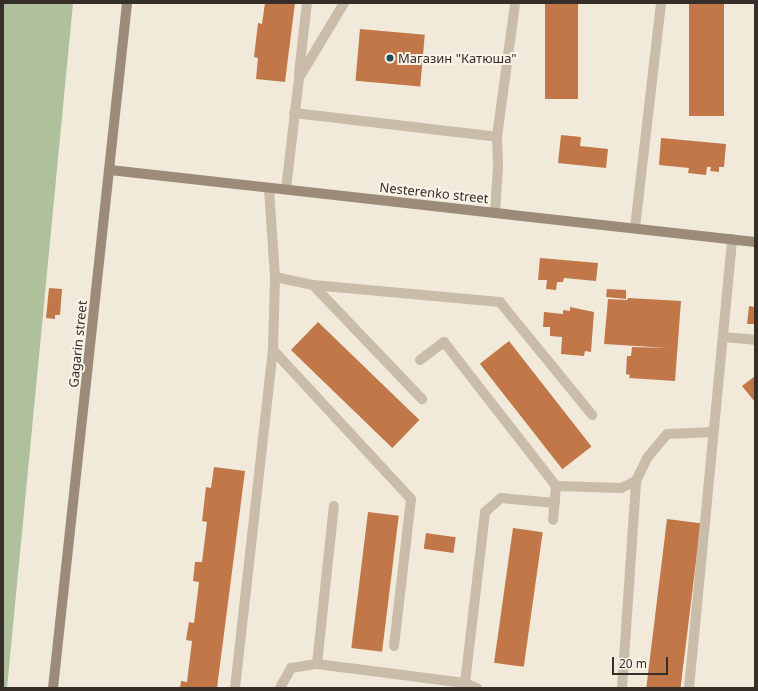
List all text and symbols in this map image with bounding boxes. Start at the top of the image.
place label: Магазин "Катюша" [398,50,517,66]
marker: Магазин "Катюша" [385,53,395,63]
street label: Nesterenko street [379,180,489,206]
street label: Gagarin street [66,300,90,388]
scale bar [614,649,670,675]
text: 20 m [619,655,647,672]

